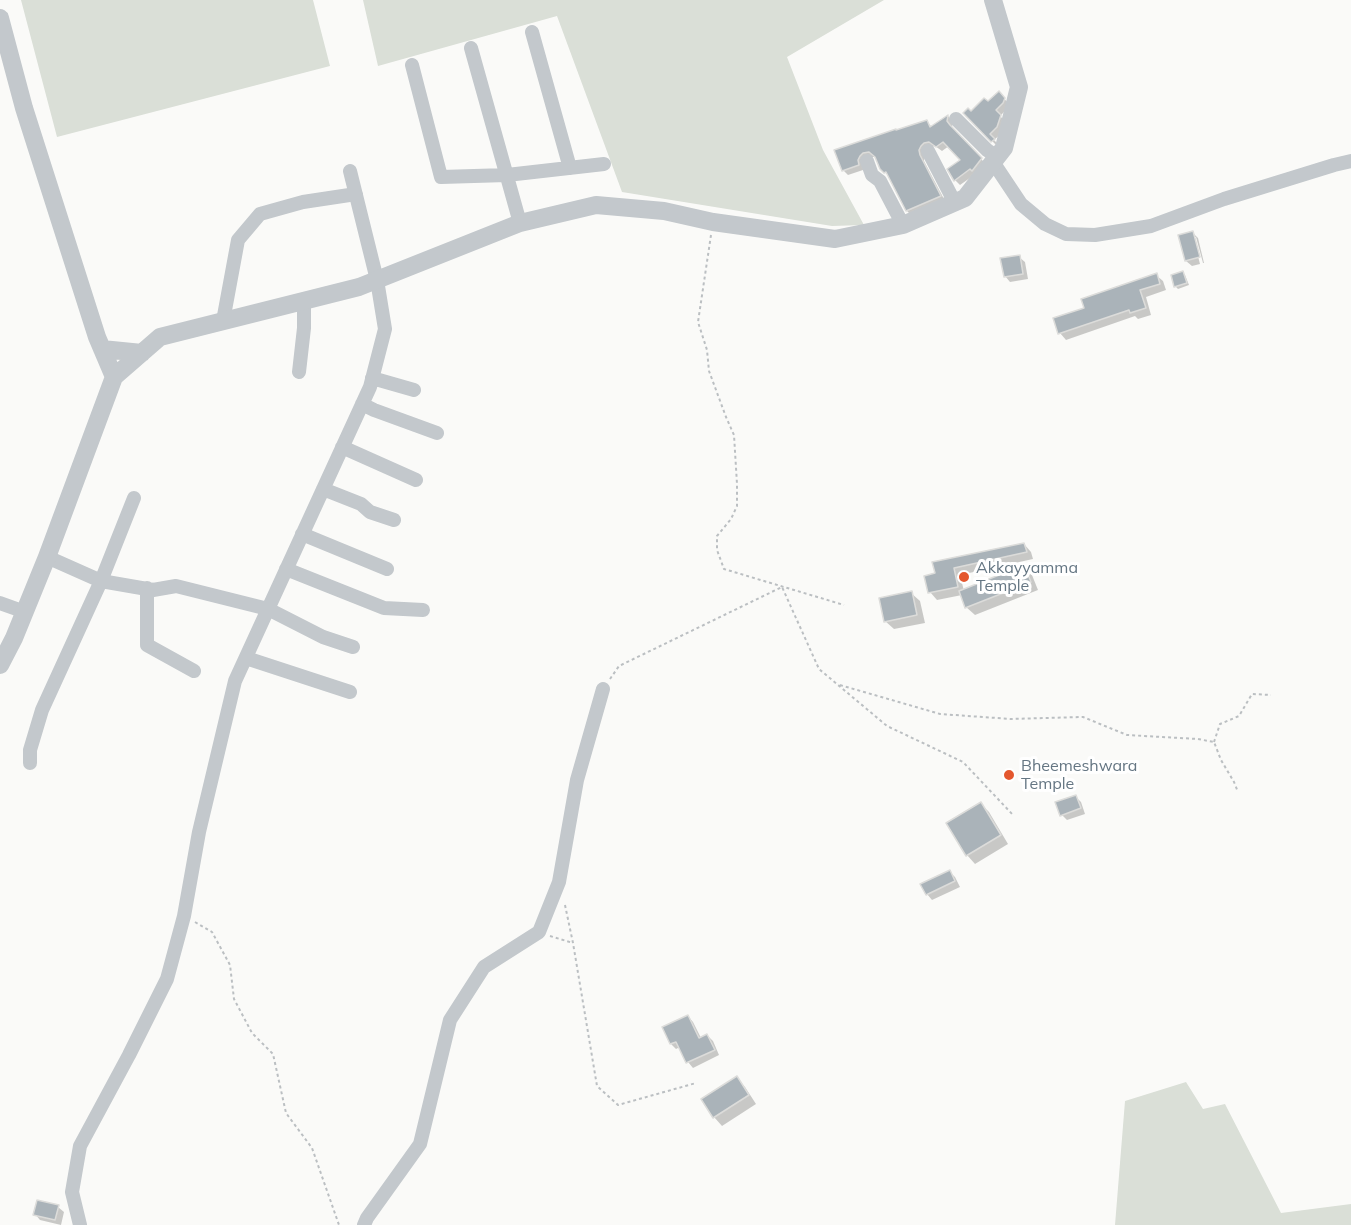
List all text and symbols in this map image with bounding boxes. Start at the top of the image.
place label: Akkayyamma Temple [976,558,1078,596]
marker: Akkayyamma Temple [957,570,971,584]
place label: Bheemeshwara Temple [1021,756,1137,794]
marker: Bheemeshwara Temple [1002,768,1016,782]

